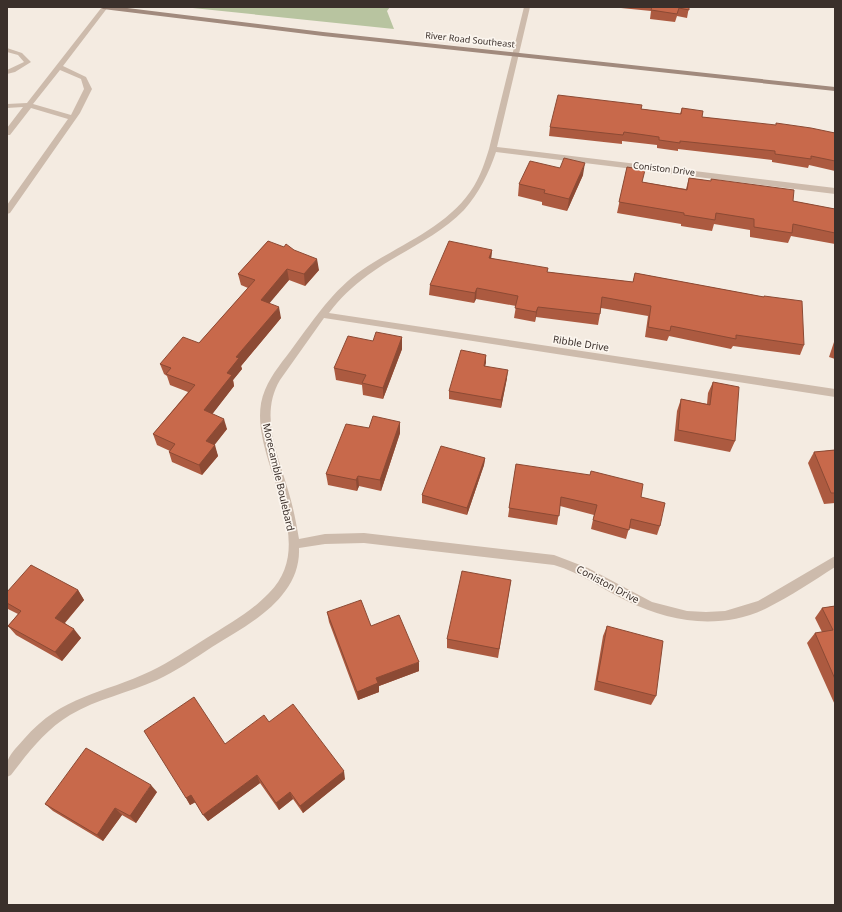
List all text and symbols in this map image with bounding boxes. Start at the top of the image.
street label: River Road Southeast [425,28,516,51]
street label: Coniston Drive [632,158,696,179]
street label: Ribble Drive [552,332,610,354]
street label: Morecamble Boulebard [260,422,298,532]
street label: Coniston Drive [574,562,642,607]

